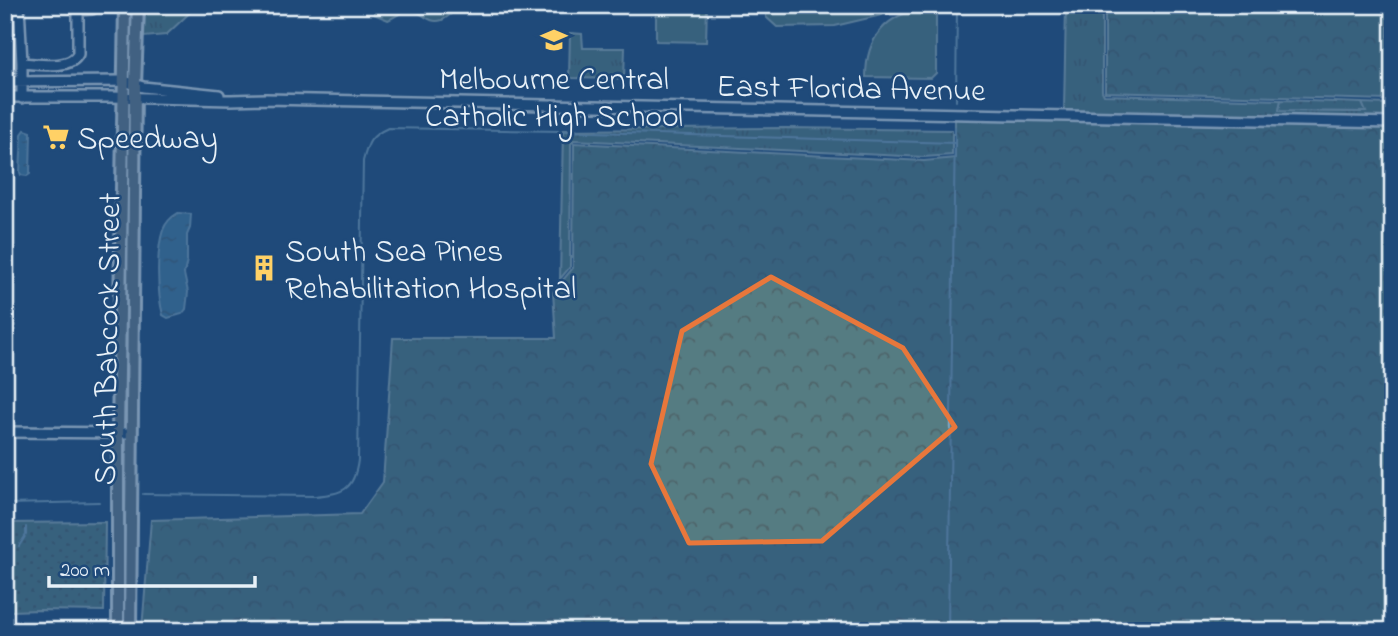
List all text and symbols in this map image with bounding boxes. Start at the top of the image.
school or university icon: Melbourne Central Catholic High School [539,25,569,55]
place label: Melbourne Central Catholic High School [425,58,683,142]
street label: East Florida Avenue [716,65,987,116]
place label: Speedway [77,117,218,164]
supermarket icon: Speedway [41,122,71,152]
street label: South Babcock Street [83,192,136,486]
place label: South Sea Pines Rehabilitation Hospital [285,230,576,314]
building icon: South Sea Pines Rehabilitation Hospital [249,253,279,283]
scale bar [49,545,256,589]
text: 200 m [60,556,110,586]

